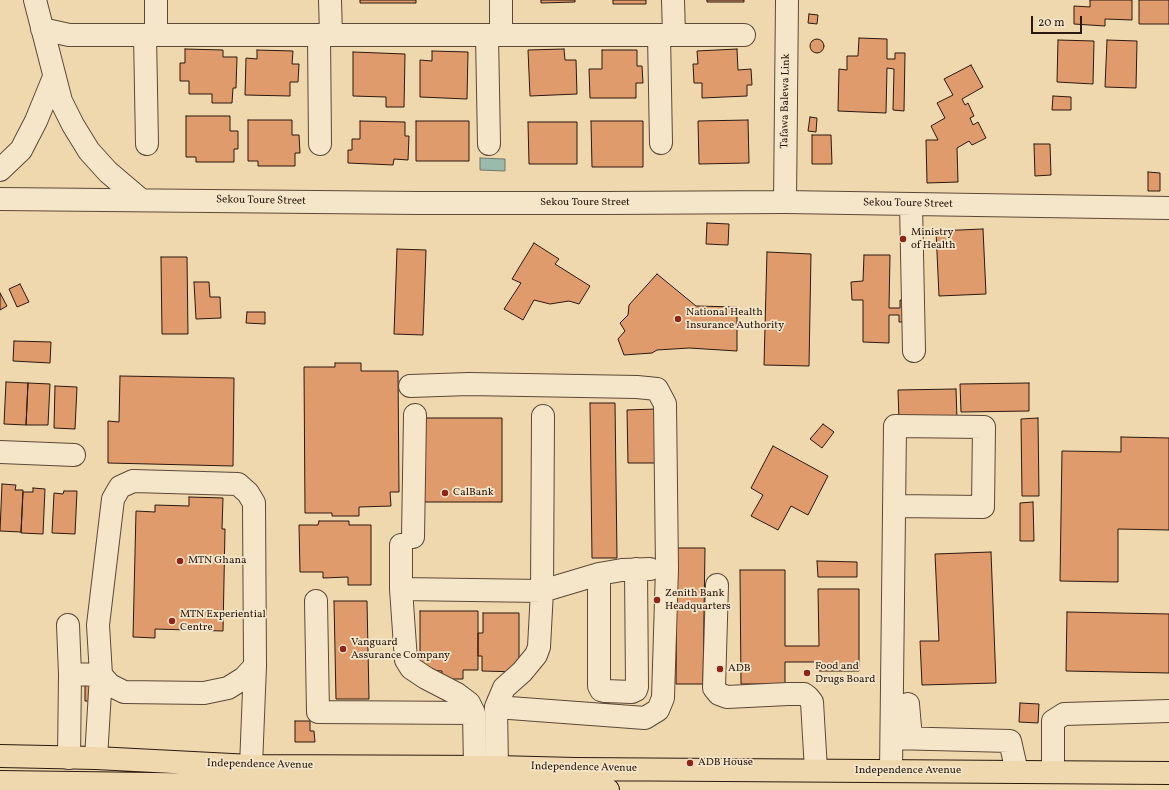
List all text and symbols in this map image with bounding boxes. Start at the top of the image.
scale bar [1033,8,1084,34]
text: 20 m [1038,15,1065,31]
street label: Tafawa Balewa Link [779,53,793,149]
street label: Sekou Toure Street [216,194,306,208]
street label: Sekou Toure Street [540,196,630,210]
street label: Sekou Toure Street [863,197,953,211]
place label: Ministry of Health [911,226,955,252]
marker: Ministry of Health [898,234,908,244]
place label: National Health Insurance Authority [686,306,784,332]
marker: National Health Insurance Authority [673,314,683,324]
place label: CalBank [453,486,494,500]
marker: CalBank [440,488,450,498]
place label: MTN Ghana [188,554,246,568]
marker: MTN Ghana [175,556,185,566]
place label: Zenith Bank Headquarters [665,587,731,613]
marker: Zenith Bank Headquarters [652,595,662,605]
place label: MTN Experiential Centre [180,608,266,634]
marker: MTN Experiential Centre [167,616,177,626]
place label: Vanguard Assurance Company [351,636,450,662]
marker: Vanguard Assurance Company [338,644,348,654]
place label: Food and Drugs Board [815,660,875,686]
place label: ADB [728,662,751,676]
marker: ADB [715,664,725,674]
marker: Food and Drugs Board [802,668,812,678]
place label: ADB House [698,756,753,770]
street label: Independence Avenue [207,757,313,773]
marker: ADB House [685,758,695,768]
street label: Independence Avenue [531,760,637,776]
street label: Independence Avenue [855,764,961,778]

